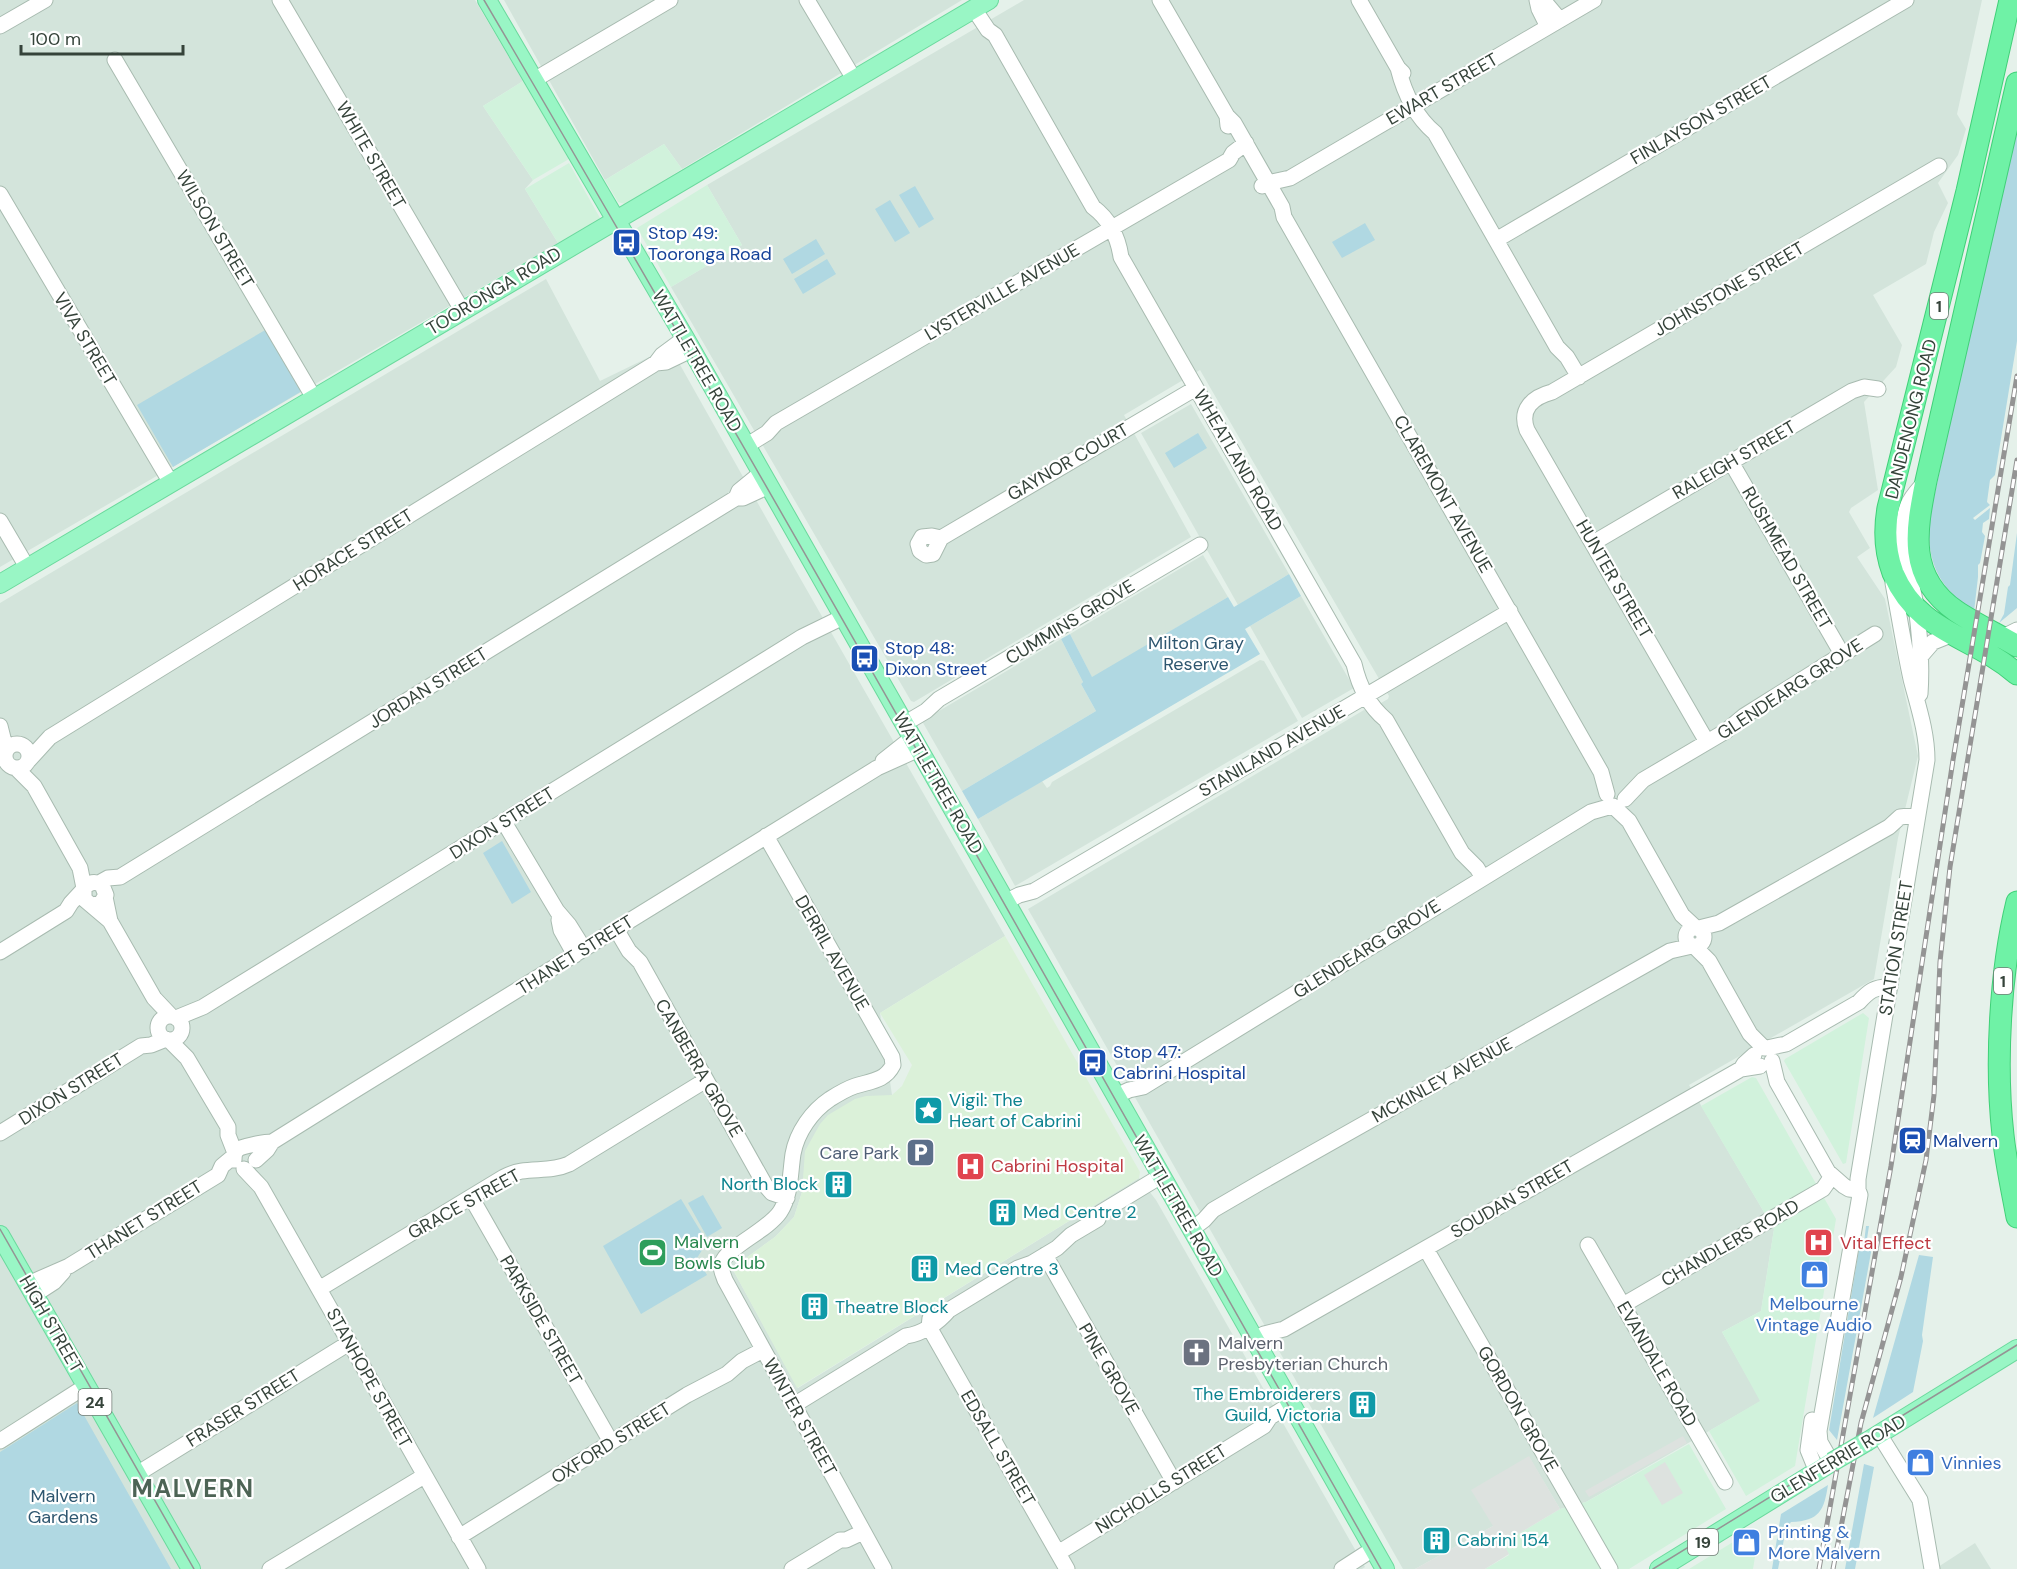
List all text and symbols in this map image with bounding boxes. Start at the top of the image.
scale bar [21,18,183,56]
text: 100 m [30,27,81,51]
street label: EWART STREET [1382,47,1502,131]
street label: FINLAYSON STREET [1626,70,1776,170]
street label: WHITE STREET [331,97,411,213]
street label: WILSON STREET [170,166,260,292]
place label: Stop 49: Tooronga Road [648,221,772,266]
bus stop icon: Stop 49: Tooronga Road [611,227,643,259]
street label: JOHNSTONE STREET [1649,236,1809,342]
street label: LYSTERVILLE AVENUE [920,238,1084,346]
street label: TOORONGA ROAD [422,241,566,341]
street label: WATTLETREE ROAD [646,285,748,437]
street label: VIVA STREET [48,288,122,390]
road number: 1 [1930,293,1948,319]
street label: DANDENONG ROAD [1880,337,1942,501]
street label: WHEATLAND ROAD [1188,385,1288,535]
street label: CLAREMONT AVENUE [1388,411,1498,577]
street label: RALEIGH STREET [1668,415,1800,505]
street label: GAYNOR COURT [1003,418,1133,506]
street label: RUSHMEAD STREET [1736,482,1838,634]
street label: HORACE STREET [288,503,418,597]
street label: HUNTER STREET [1570,515,1658,643]
street label: CUMMINS GROVE [1001,574,1139,670]
park label: Milton Gray Reserve [1148,631,1244,676]
street label: GLENDEARG GROVE [1712,633,1868,745]
place label: Stop 48: Dixon Street [885,636,987,681]
street label: JORDAN STREET [364,642,492,734]
bus stop icon: Stop 48: Dixon Street [848,642,880,674]
street label: STANILAND AVENUE [1194,699,1350,803]
street label: WATTLETREE ROAD [887,707,989,859]
street label: DIXON STREET [445,781,559,865]
street label: STATION STREET [1873,879,1919,1017]
street label: DERRIL AVENUE [789,891,875,1015]
street label: GLENDEARG GROVE [1289,894,1445,1004]
street label: THANET STREET [512,910,638,1000]
road number: 1 [1994,968,2012,994]
street label: CANBERRA GROVE [650,994,748,1142]
street label: MCKINLEY AVENUE [1368,1031,1516,1129]
place label: Stop 47: Cabrini Hospital [1113,1040,1246,1085]
bus stop icon: Stop 47: Cabrini Hospital [1076,1046,1108,1078]
street label: DIXON STREET [14,1047,128,1131]
place label: Vigil: The Heart of Cabrini [949,1088,1081,1133]
place icon: Vigil: The Heart of Cabrini [912,1094,944,1126]
station icon: Malvern [1896,1125,1928,1157]
place label: Malvern [1933,1129,1998,1153]
street label: WATTLETREE ROAD [1127,1130,1229,1282]
parking icon: Care Park [904,1137,936,1169]
place label: Care Park [819,1141,899,1165]
hospital icon: Cabrini Hospital [954,1150,986,1182]
place label: Cabrini Hospital [991,1154,1124,1178]
street label: SOUDAN STREET [1446,1154,1578,1244]
street label: GRACE STREET [404,1163,524,1245]
building icon: North Block [823,1168,855,1200]
place label: North Block [721,1172,818,1196]
street label: THANET STREET [81,1175,207,1265]
street label: CHANDLERS ROAD [1657,1194,1803,1292]
building icon: Med Centre 2 [986,1196,1018,1228]
place label: Med Centre 2 [1023,1200,1137,1224]
hospital icon: Vital Effect [1803,1227,1835,1259]
place label: Malvern Bowls Club [674,1230,765,1275]
place label: Vital Effect [1840,1231,1931,1255]
sports icon: Malvern Bowls Club [637,1236,669,1268]
street label: PARKSIDE STREET [494,1251,588,1389]
building icon: Med Centre 3 [908,1253,940,1285]
place label: Med Centre 3 [945,1257,1059,1281]
shop icon: Melbourne Vintage Audio [1798,1259,1830,1291]
street label: HIGH STREET [13,1271,89,1377]
building icon: Theatre Block [798,1291,830,1323]
place label: Melbourne Vintage Audio [1756,1292,1872,1337]
place label: Theatre Block [835,1295,949,1319]
street label: EVANDALE ROAD [1611,1297,1703,1431]
street label: STANHOPE STREET [321,1304,417,1452]
street label: PINE GROVE [1073,1319,1145,1419]
place label: Malvern Presbyterian Church [1218,1331,1388,1376]
church icon: Malvern Presbyterian Church [1181,1337,1213,1369]
street label: GORDON GROVE [1472,1342,1564,1476]
street label: WINTER STREET [758,1354,842,1480]
street label: FRASER STREET [182,1363,304,1453]
place label: The Embroiderers Guild, Victoria [1193,1382,1341,1427]
street label: EDSALL STREET [955,1386,1041,1510]
building icon: The Embroiderers Guild, Victoria [1346,1388,1378,1420]
road number: 24 [78,1389,112,1415]
street label: OXFORD STREET [547,1397,675,1489]
street label: GLENFERRIE ROAD [1766,1409,1910,1509]
street label: NICHOLLS STREET [1091,1439,1231,1539]
shop icon: Vinnies [1904,1447,1936,1479]
place label: Vinnies [1941,1451,2002,1475]
district label: MALVERN [132,1473,254,1504]
park label: Malvern Gardens [28,1484,98,1529]
place label: Printing & More Malvern [1768,1520,1880,1565]
building icon: Cabrini 154 [1420,1524,1452,1556]
shop icon: Printing & More Malvern [1731,1526,1763,1558]
place label: Cabrini 154 [1457,1528,1549,1552]
road number: 19 [1688,1529,1718,1555]

